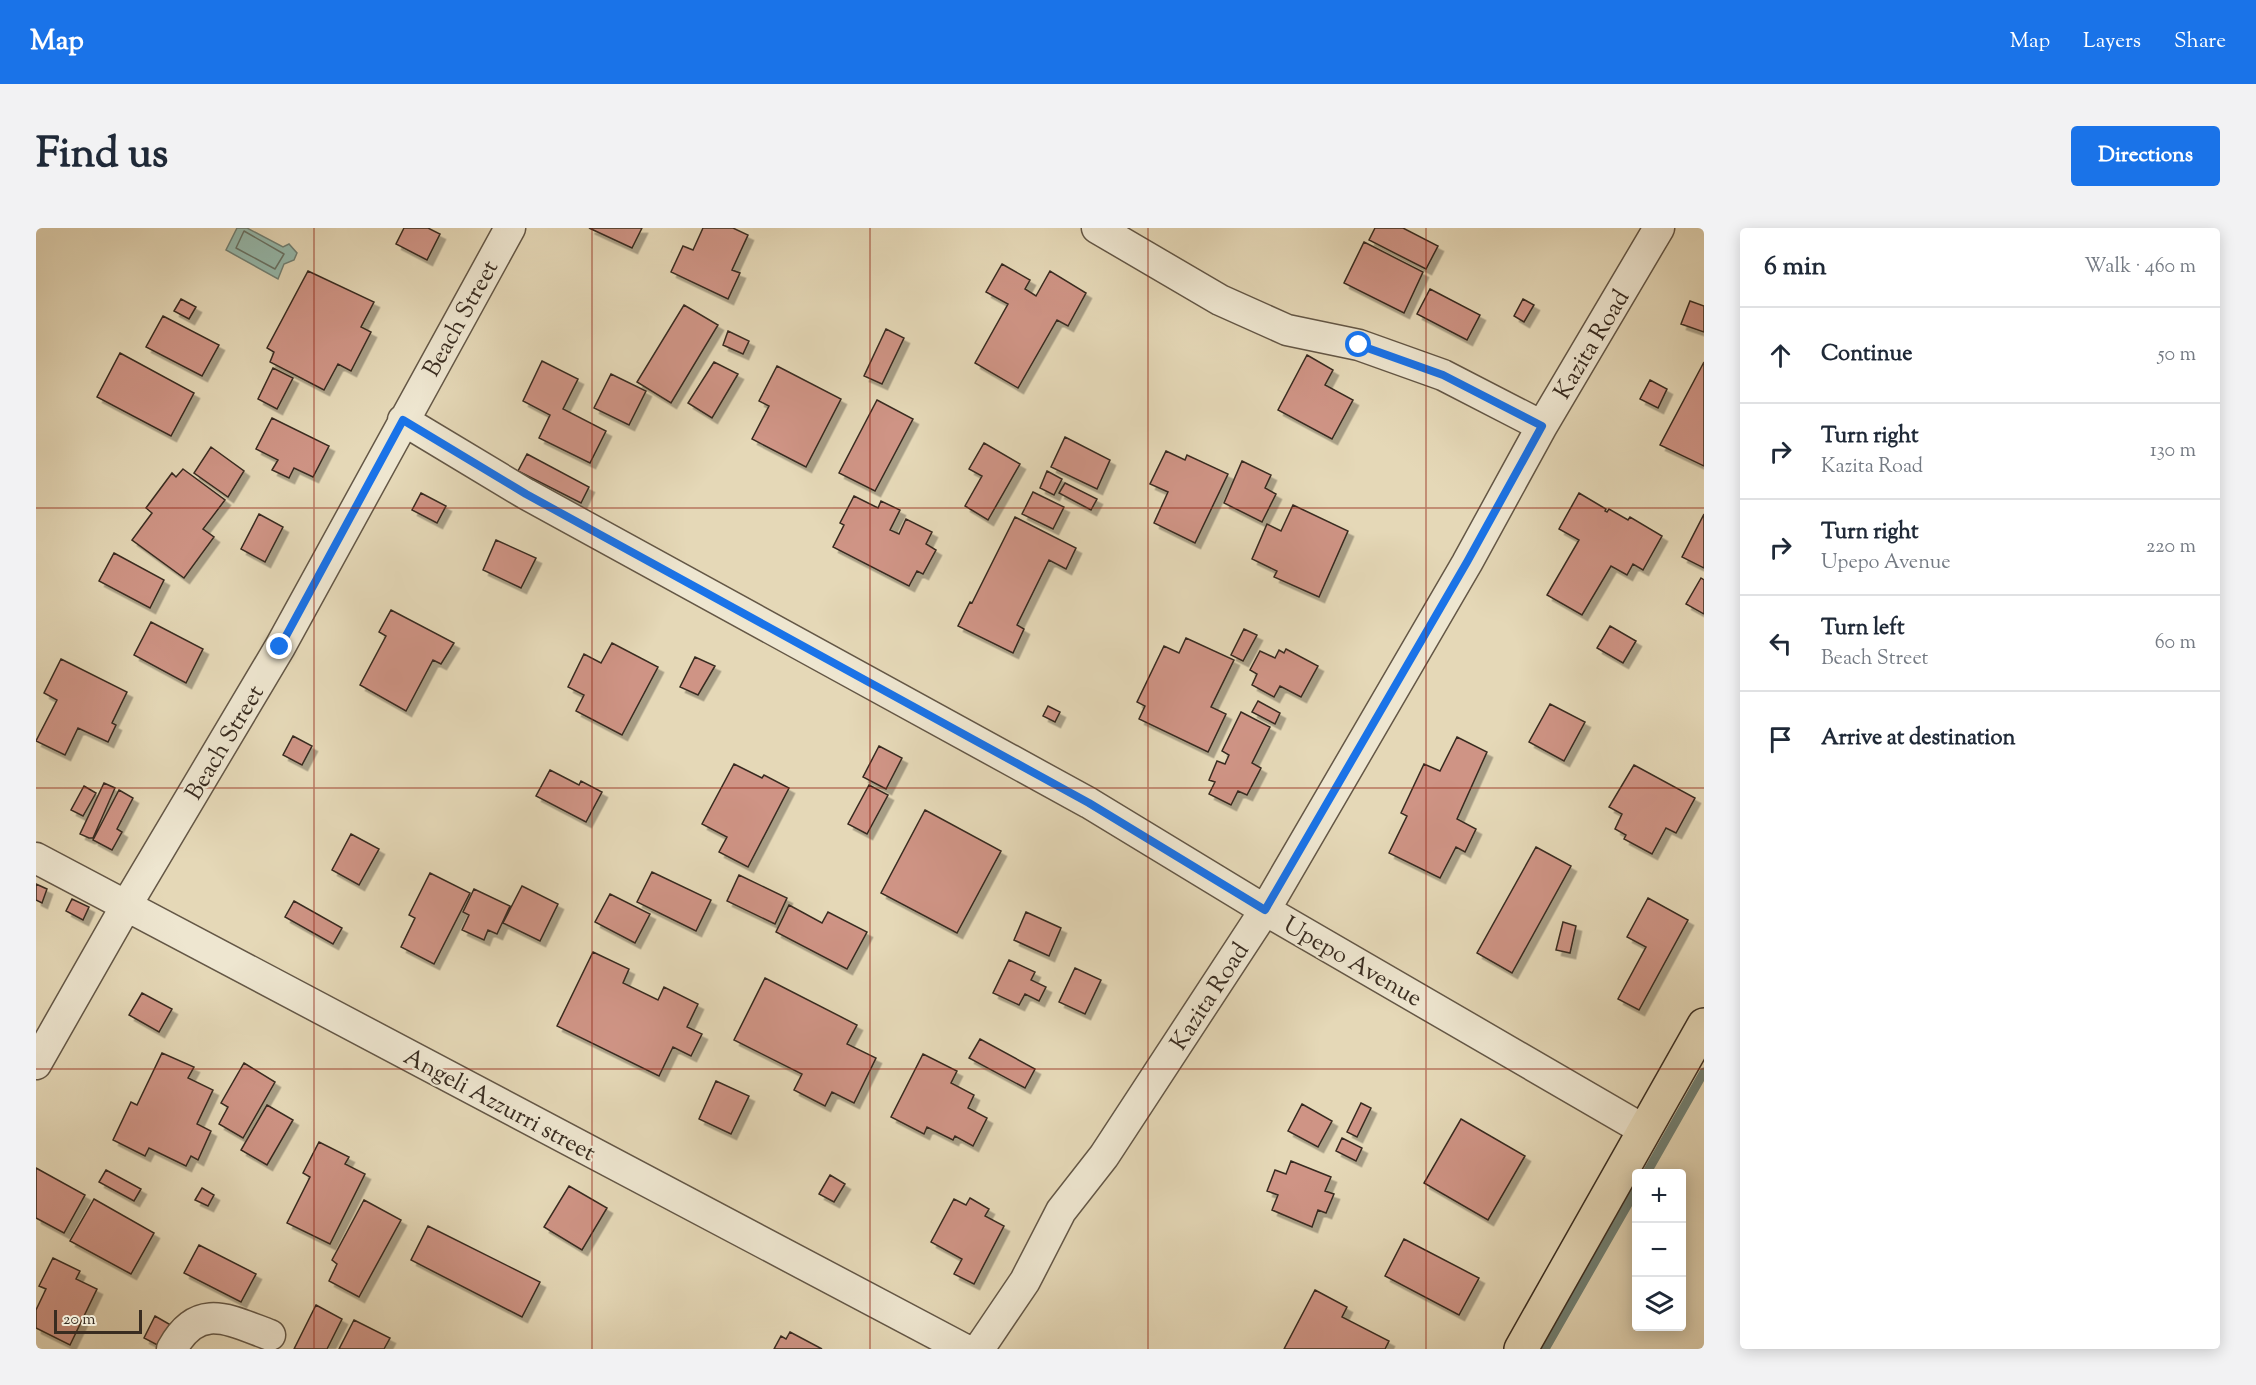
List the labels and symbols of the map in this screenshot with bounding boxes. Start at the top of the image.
street label: Beach Street [416,254,508,384]
street label: Kazita Road [1547,283,1639,406]
route start [1345,331,1371,357]
route end [266,633,292,659]
street label: Beach Street [178,679,273,807]
street label: Upepo Avenue [1276,909,1428,1016]
street label: Kazita Road [1163,936,1259,1058]
street label: Angeli Azzurri street [397,1041,601,1171]
scale bar [54,1307,142,1334]

